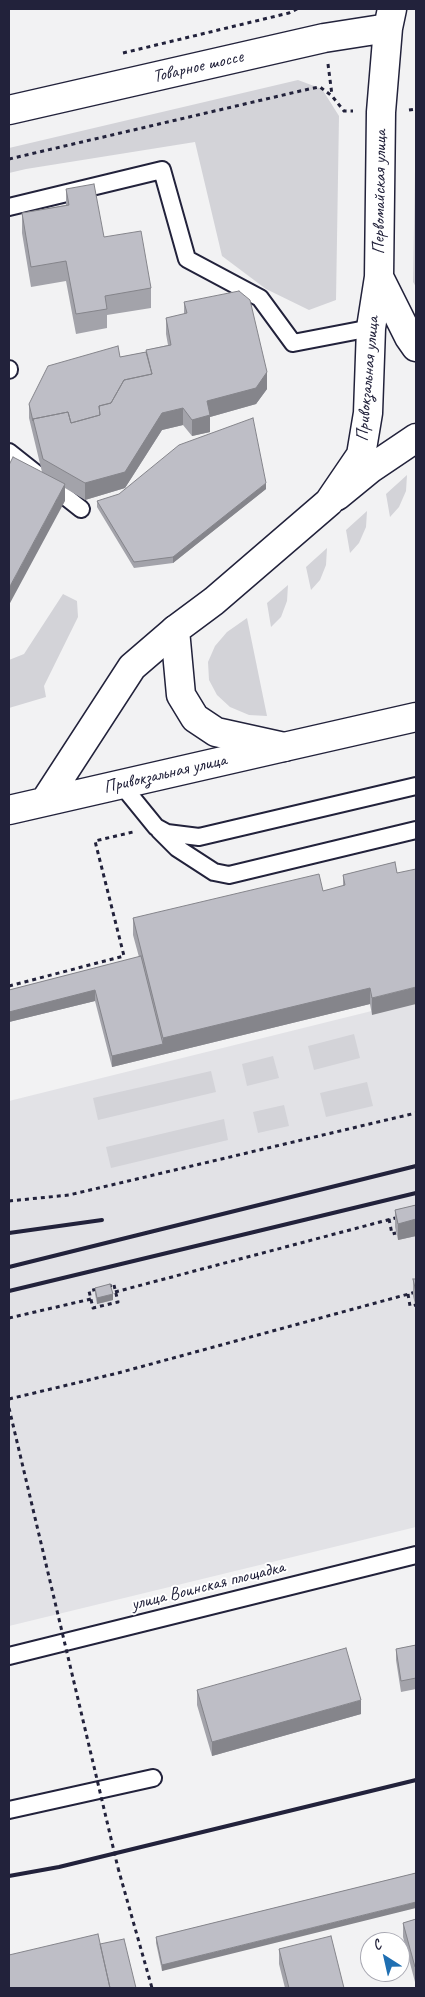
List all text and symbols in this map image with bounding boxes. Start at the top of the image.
street label: Товарное шоссе [151,46,245,88]
street label: Первомайская улица [368,129,392,255]
street label: Привокзальная улица [352,316,384,442]
street label: Привокзальная улица [102,749,228,799]
street label: улица Воинская площадка [129,1556,287,1616]
north arrow [360,1932,410,1982]
text: С [369,1936,384,1954]

